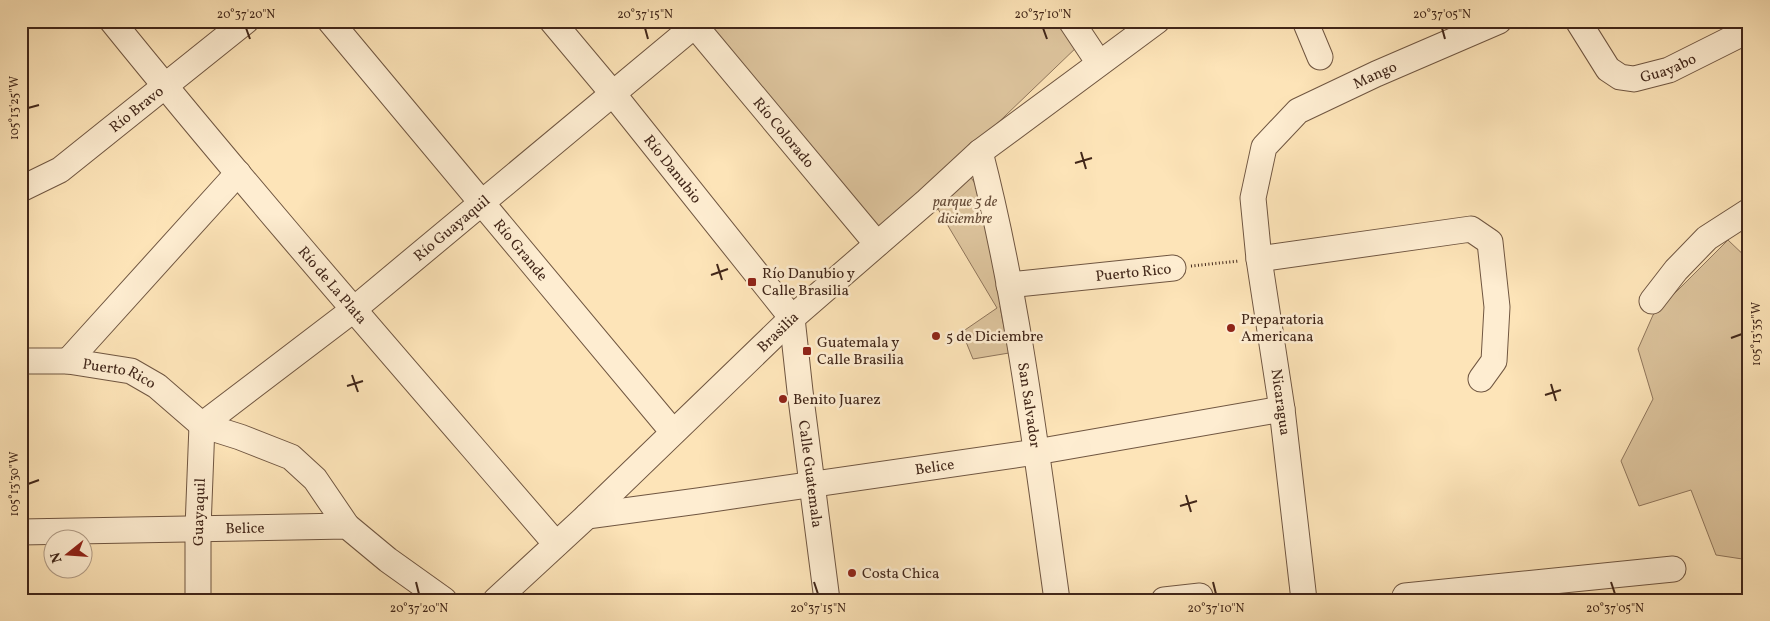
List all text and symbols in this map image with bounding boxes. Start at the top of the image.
text: 20°37'20"N [217,7,275,23]
text: 20°37'15"N [617,7,673,23]
text: 20°37'10"N [1015,7,1071,23]
text: 20°37'05"N [1413,7,1471,23]
street label: Guayabo [1638,49,1700,89]
street label: Mango [1350,57,1401,95]
text: 105°13'25"W [7,76,23,140]
street label: Río Bravo [105,82,169,138]
street label: Río Colorado [747,94,818,173]
street label: Río Danubio [638,131,706,209]
street label: Río Guayaquil [410,191,495,267]
park label: parque 5 de diciembre [933,192,998,230]
street label: Río Grande [488,215,552,286]
street label: Río de La Plata [292,242,371,329]
street label: Puerto Rico [1094,259,1172,288]
place label: Río Danubio y Calle Brasilia [762,264,855,302]
marker: Río Danubio y Calle Brasilia [746,276,758,288]
text: 105°13'35"W [1749,302,1765,366]
street label: Brasilia [753,308,804,358]
place label: Preparatoria Americana [1241,310,1324,348]
marker: Preparatoria Americana [1225,322,1237,334]
place label: 5 de Diciembre [946,327,1043,348]
marker: 5 de Diciembre [930,330,942,342]
place label: Guatemala y Calle Brasilia [817,333,904,371]
marker: Guatemala y Calle Brasilia [801,345,813,357]
street label: Puerto Rico [81,354,159,395]
street label: San Salvador [1011,361,1045,449]
street label: Nicaragua [1264,367,1295,437]
place label: Benito Juarez [793,390,881,411]
marker: Benito Juarez [777,393,789,405]
street label: Calle Guatemala [792,419,827,529]
text: 105°13'30"W [7,452,23,516]
street label: Belice [914,455,956,481]
street label: Guayaquil [189,478,212,546]
street label: Belice [225,519,265,540]
north arrow [42,528,92,578]
text: N [46,550,68,565]
place label: Costa Chica [862,564,939,585]
marker: Costa Chica [846,567,858,579]
text: 20°37'20"N [390,601,448,617]
text: 20°37'15"N [790,601,846,617]
text: 20°37'10"N [1188,601,1244,617]
text: 20°37'05"N [1586,601,1644,617]

